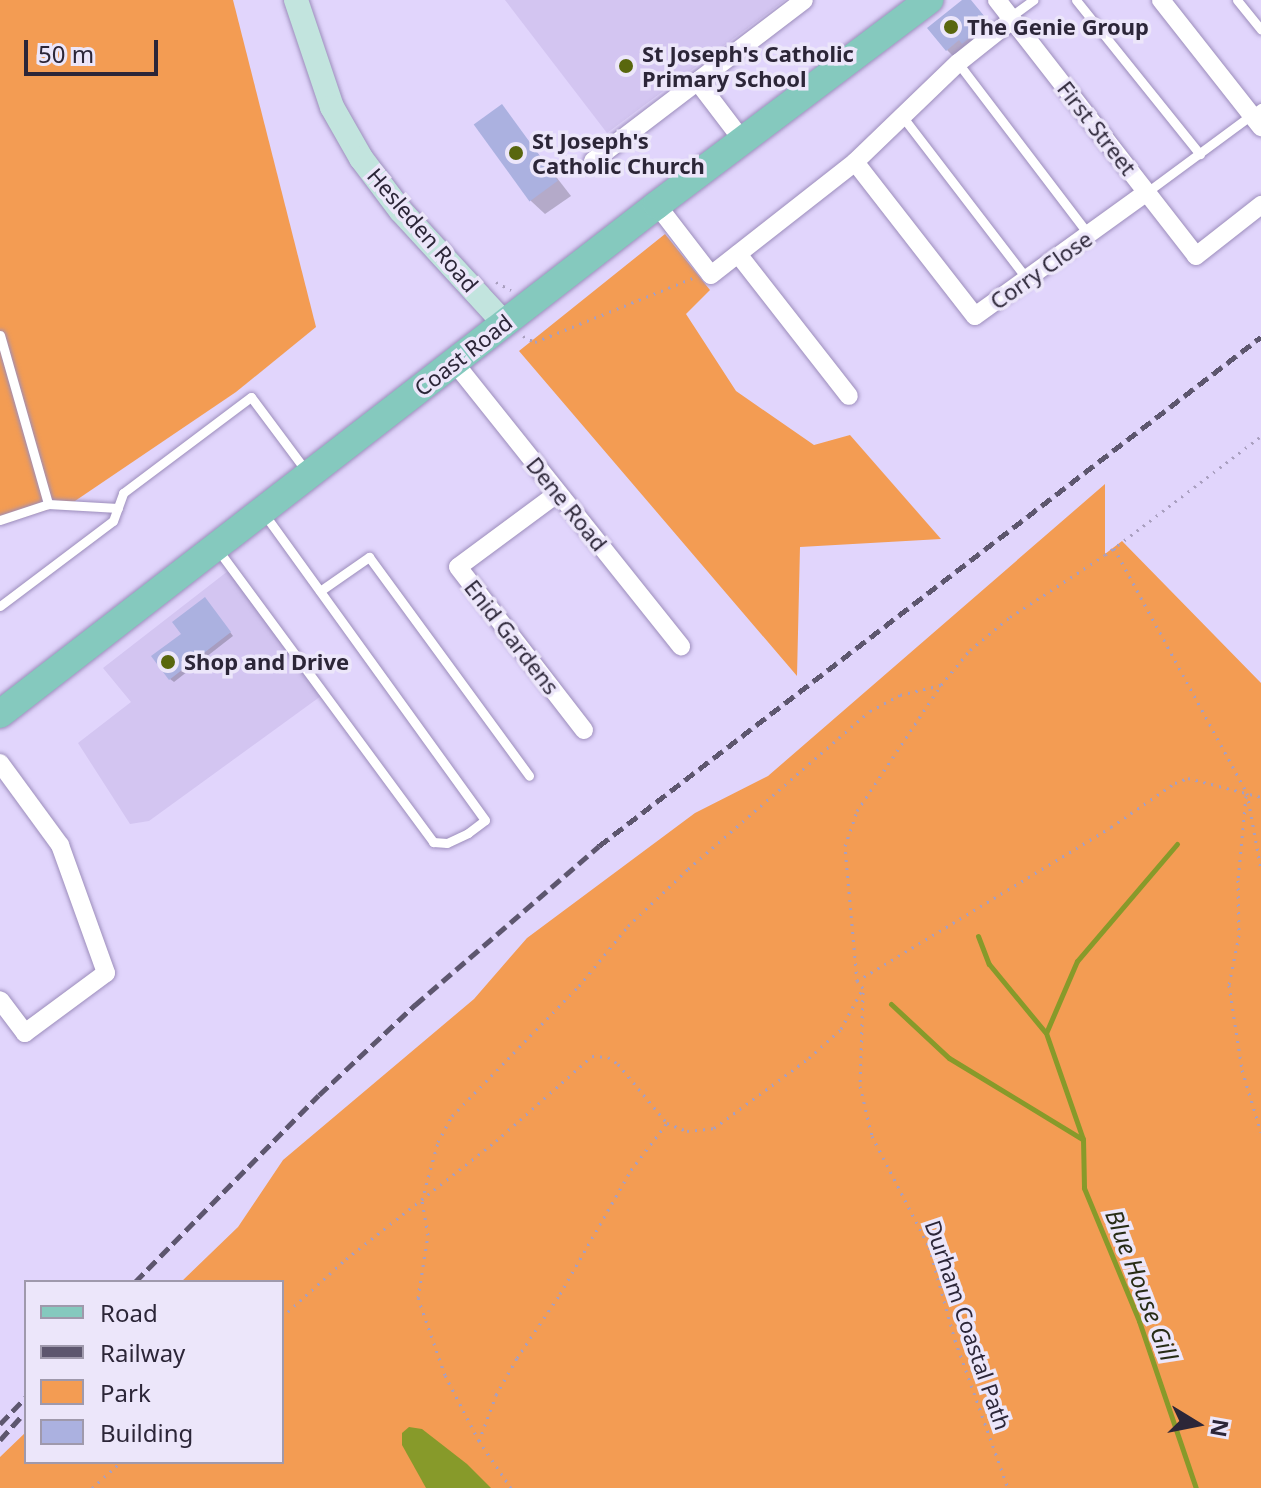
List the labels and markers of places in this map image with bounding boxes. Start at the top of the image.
place label: The Genie Group [967,14,1149,40]
marker: The Genie Group [942,18,960,36]
place label: St Joseph's Catholic Primary School [642,40,854,92]
marker: St Joseph's Catholic Primary School [617,57,635,75]
place label: St Joseph's Catholic Church [532,127,705,178]
marker: St Joseph's Catholic Church [507,144,525,162]
place label: Shop and Drive [184,649,349,675]
marker: Shop and Drive [159,653,177,671]

